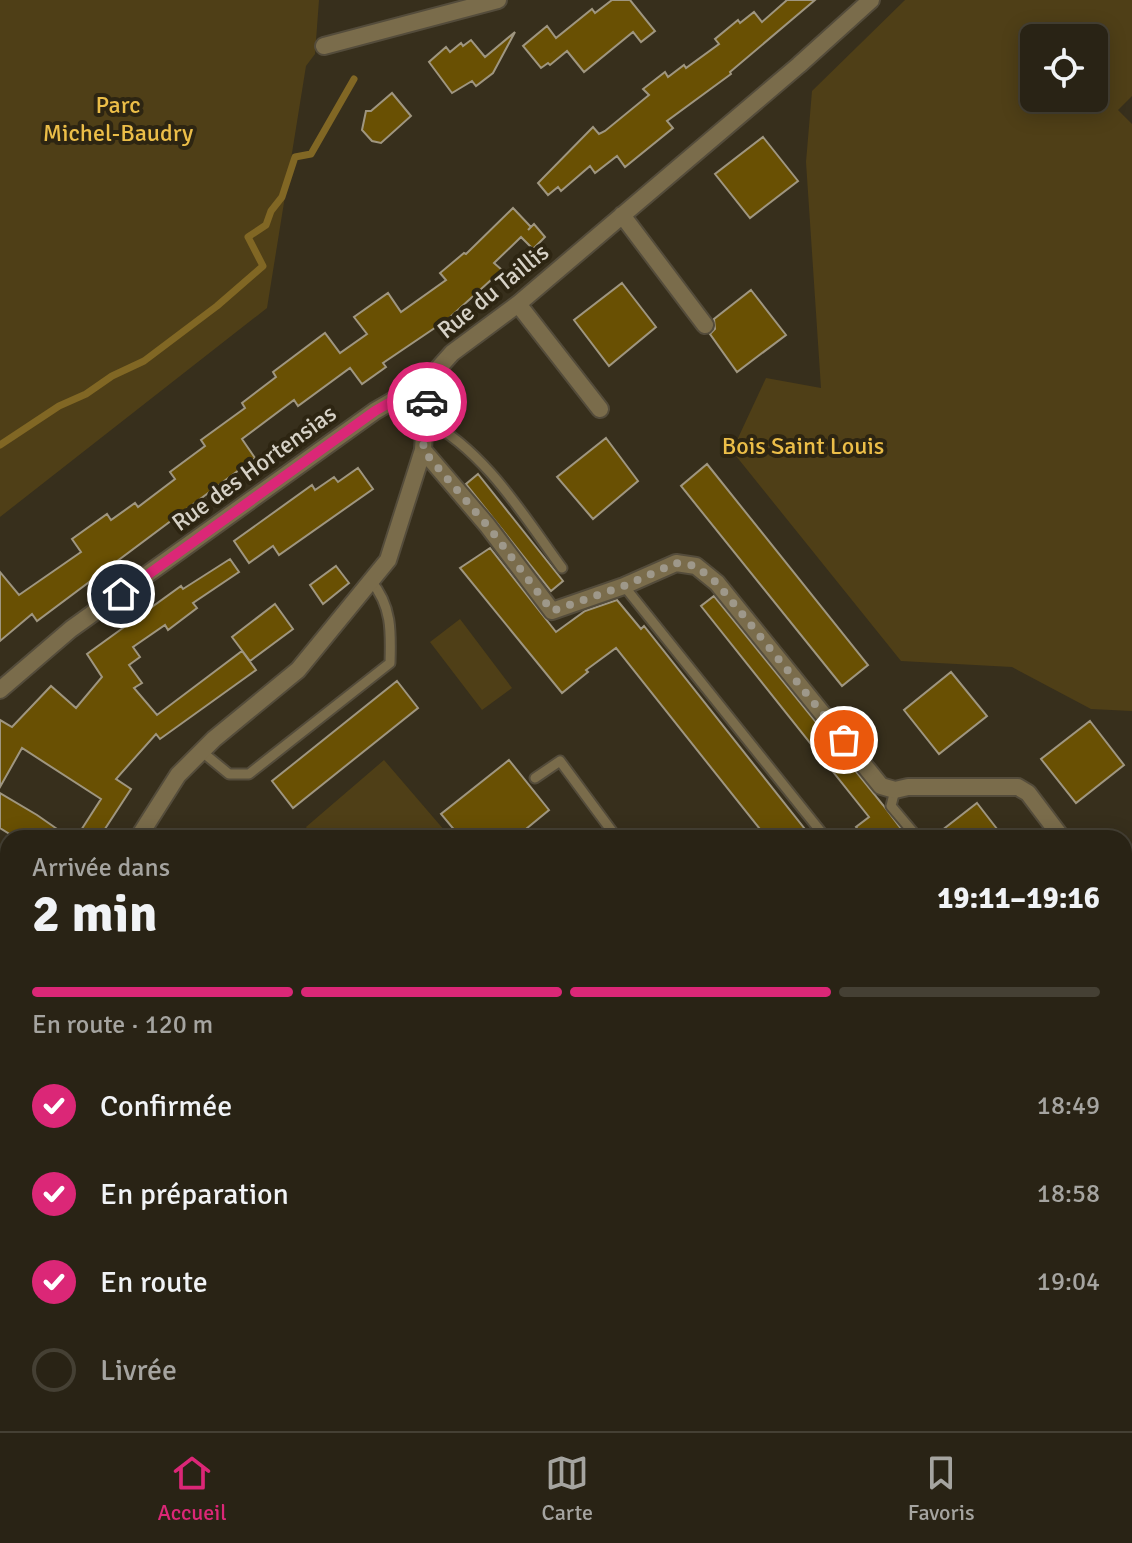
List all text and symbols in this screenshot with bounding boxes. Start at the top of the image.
map controls [1020,24,1108,112]
button: locate [1020,24,1108,112]
park label: Parc Michel-Baudry [43,90,193,148]
street label: Rue du Taillis [431,237,555,345]
courier [387,362,467,442]
icon: car [405,380,449,424]
street label: Rue des Hortensias [166,398,342,538]
park label: Bois Saint Louis [722,431,884,461]
pin [87,560,155,628]
icon: home [99,572,143,616]
pin [810,706,878,774]
icon: bag [822,718,866,762]
text: Arrivée dans [32,852,170,884]
text: 19:11–19:16 [937,880,1100,917]
text: 2 min [32,882,158,946]
text: En route · 120 m [32,1009,213,1041]
icon: check [32,1084,76,1128]
text: Confirmée [100,1088,232,1125]
text: 18:49 [1037,1090,1100,1122]
icon: check [32,1172,76,1216]
text: En préparation [100,1176,289,1213]
text: 18:58 [1037,1178,1100,1210]
icon: check [32,1260,76,1304]
text: En route [100,1264,208,1301]
text: 19:04 [1037,1266,1100,1298]
text: Livrée [100,1352,177,1389]
tab: Accueil [157,1451,227,1526]
tab: Carte [542,1451,593,1526]
tab: Favoris [908,1451,975,1526]

